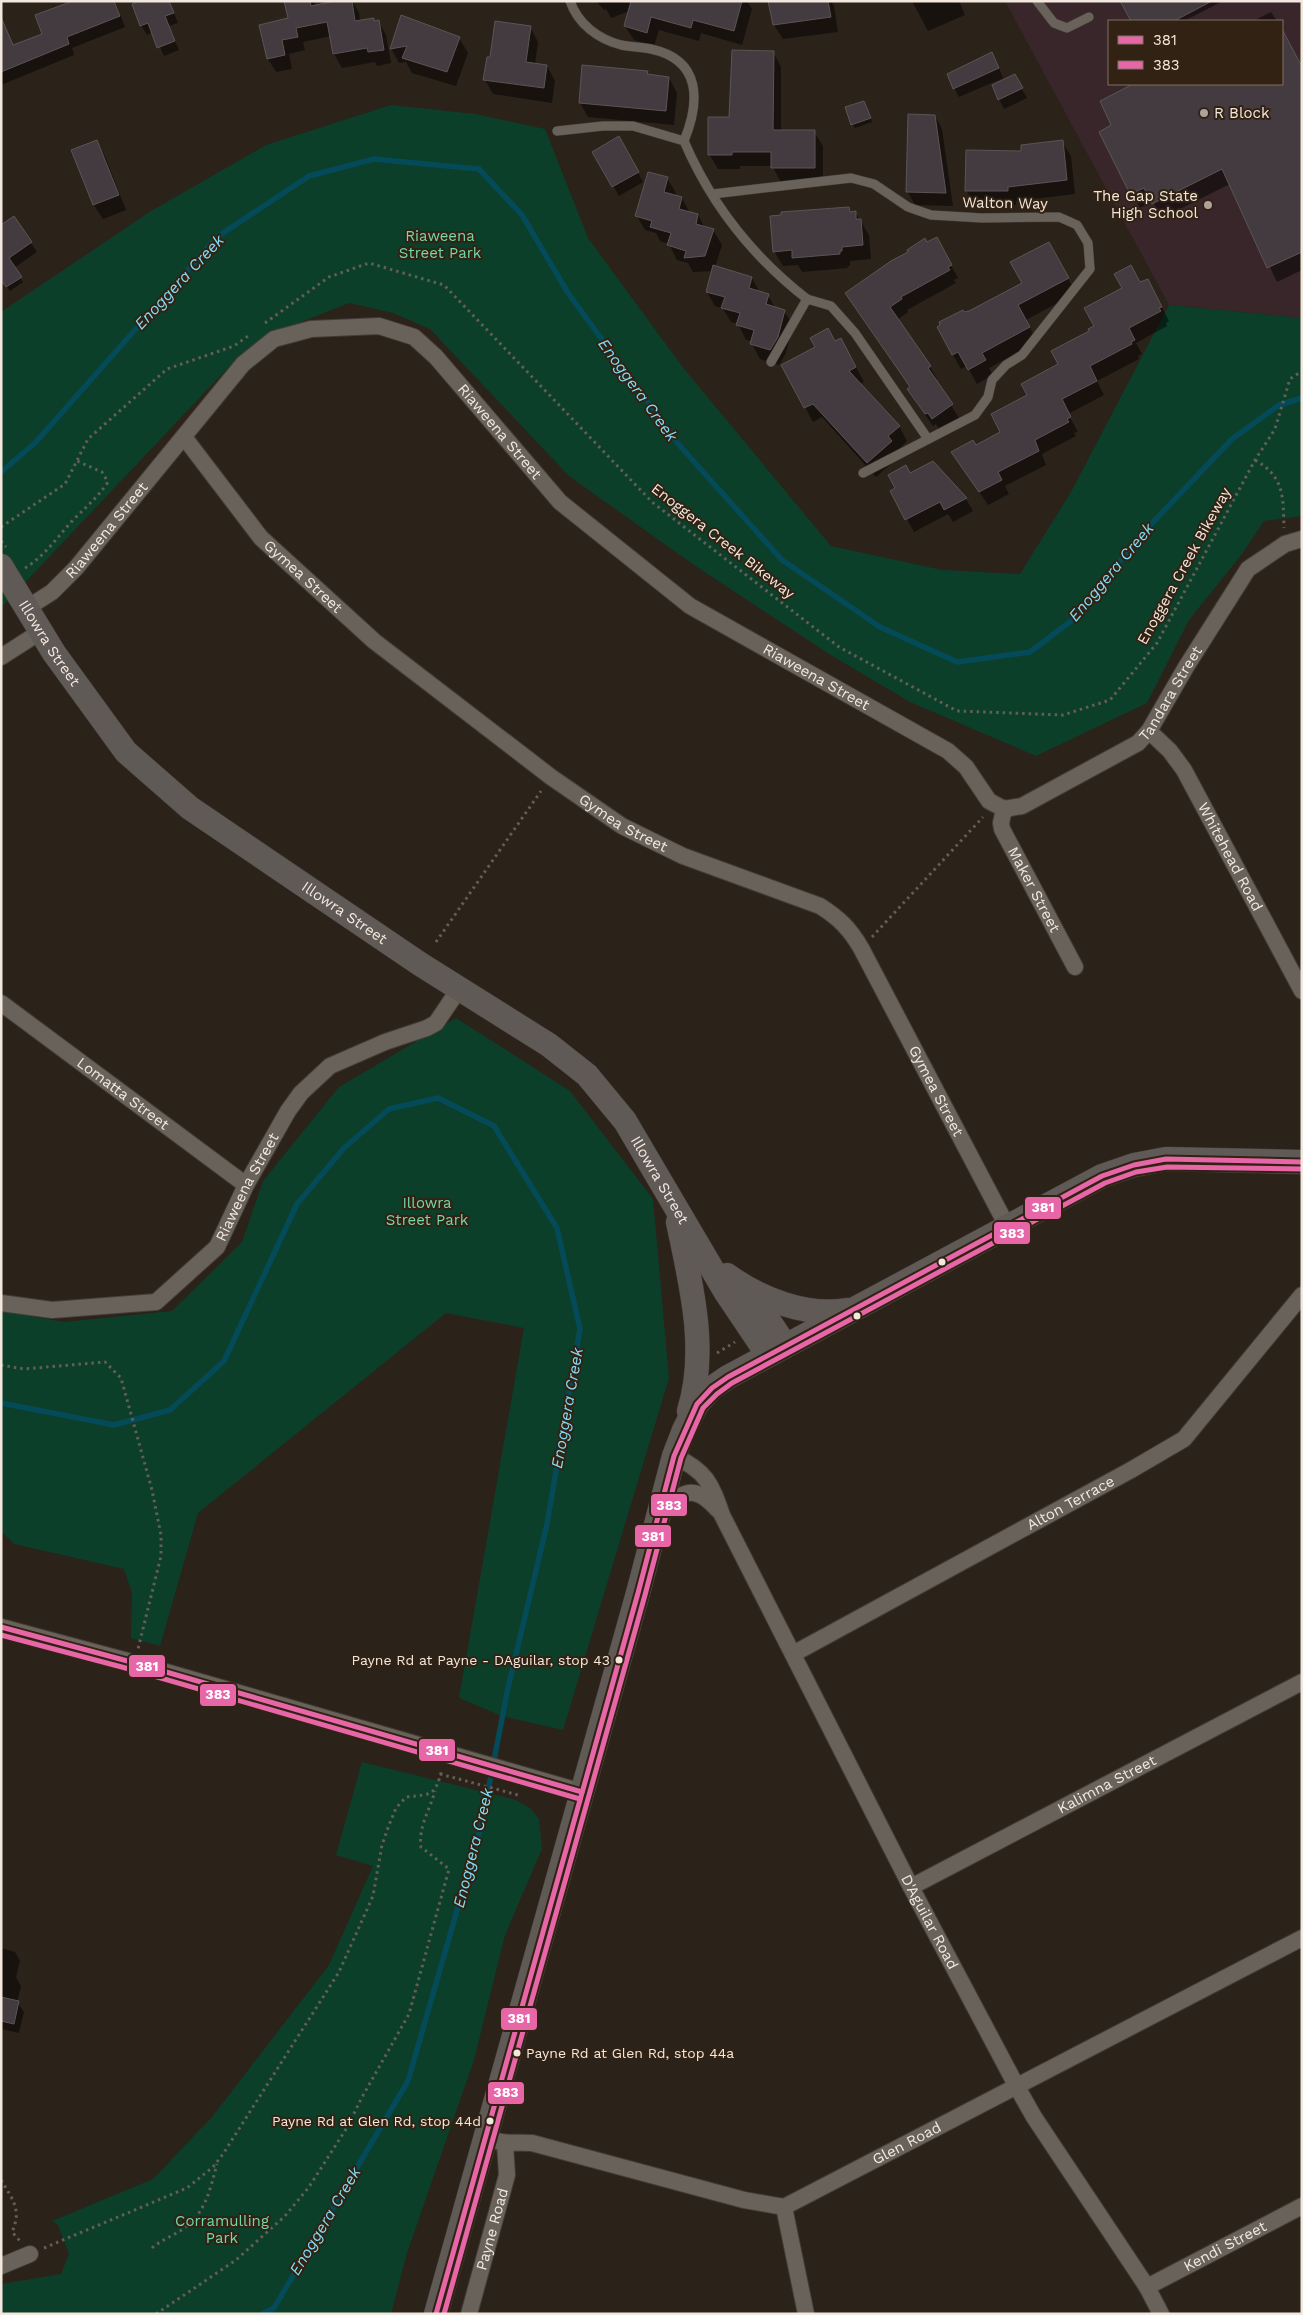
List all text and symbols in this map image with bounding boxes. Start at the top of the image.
legend [1108,20,1283,85]
text: 381 [1153,31,1177,49]
text: 383 [1153,56,1179,74]
place label: R Block [1214,104,1270,122]
marker: R Block [1198,107,1210,119]
place label: The Gap State High School [1093,187,1198,222]
street label: Walton Way [962,193,1048,213]
marker: The Gap State High School [1202,199,1214,211]
park label: Riaweena Street Park [399,227,482,262]
water label: Enoggera Creek [130,230,229,333]
water label: Enoggera Creek [594,335,682,446]
street label: Riaweena Street [454,380,546,483]
street label: Riaweena Street [62,478,152,582]
street label: Enoggera Creek Bikeway [648,479,799,603]
street label: Enoggera Creek Bikeway [1133,484,1235,648]
water label: Enoggera Creek [1064,518,1159,625]
street label: Gymea Street [260,536,347,617]
street label: Illowra Street [15,597,84,690]
street label: Riaweena Street [760,640,873,714]
street label: Tandara Street [1135,642,1206,745]
street label: Gymea Street [575,790,671,856]
street label: Whitehead Road [1194,799,1267,914]
street label: Maker Street [1004,844,1064,936]
street label: Illowra Street [298,877,391,948]
street label: Gymea Street [905,1043,968,1140]
street label: Lomatta Street [73,1054,173,1134]
street label: Riaweena Street [212,1129,283,1244]
street label: Illowra Street [627,1133,693,1228]
park label: Illowra Street Park [386,1194,469,1229]
line badge: 381 [1024,1196,1062,1220]
text: 381 [1031,1199,1055,1215]
line badge: 383 [993,1221,1031,1245]
text: 383 [999,1225,1025,1241]
unlabelled marker [937,1257,947,1267]
unlabelled marker [852,1311,862,1321]
water label: Enoggera Creek [547,1345,587,1470]
street label: Alton Terrace [1024,1472,1118,1534]
line badge: 383 [650,1493,688,1517]
text: 383 [656,1497,682,1513]
line badge: 381 [634,1524,672,1548]
text: 381 [641,1528,665,1544]
place label: Payne Rd at Payne - DAguilar, stop 43 [352,1652,610,1668]
line badge: 381 [128,1654,166,1678]
marker: Payne Rd at Payne - DAguilar, stop 43 [614,1655,624,1665]
text: 381 [135,1658,159,1674]
line badge: 383 [199,1683,237,1707]
text: 383 [205,1686,231,1702]
line badge: 381 [418,1738,456,1762]
text: 381 [425,1742,449,1758]
street label: Kalimna Street [1054,1751,1160,1818]
water label: Enoggera Creek [449,1785,497,1910]
street label: D'Aguilar Road [897,1871,962,1972]
line badge: 381 [500,2007,538,2031]
text: 381 [507,2010,531,2026]
place label: Payne Rd at Glen Rd, stop 44a [526,2045,734,2061]
marker: Payne Rd at Glen Rd, stop 44a [512,2048,522,2058]
line badge: 383 [487,2081,525,2105]
text: 383 [493,2084,519,2100]
place label: Payne Rd at Glen Rd, stop 44d [272,2113,481,2129]
marker: Payne Rd at Glen Rd, stop 44d [485,2116,495,2126]
street label: Glen Road [869,2118,944,2169]
water label: Enoggera Creek [285,2162,365,2278]
street label: Payne Road [472,2186,512,2272]
park label: Corramulling Park [175,2212,269,2247]
street label: Kendi Street [1181,2217,1270,2275]

